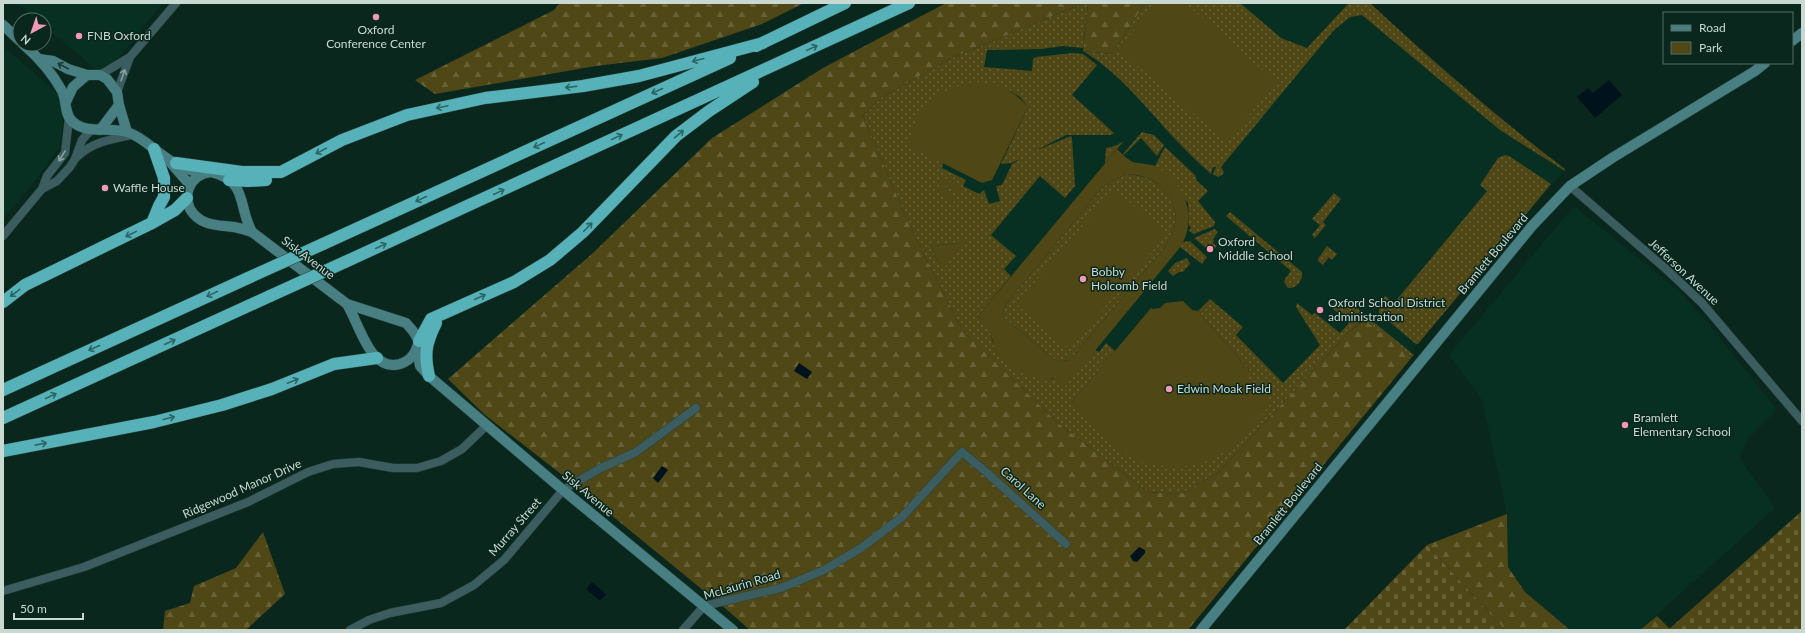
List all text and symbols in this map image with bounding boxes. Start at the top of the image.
north arrow [12,12,52,52]
marker: Oxford Conference Center [371,12,381,22]
legend [1663,12,1793,64]
text: Road [1699,20,1726,35]
place label: Oxford Conference Center [326,22,426,51]
place label: FNB Oxford [87,28,151,43]
marker: FNB Oxford [74,31,84,41]
text: N [18,32,33,48]
text: Park [1699,40,1723,55]
one-way arrow [805,44,817,51]
one-way arrow [692,57,705,65]
one-way arrow [57,62,69,70]
one-way arrow [120,69,128,81]
one-way arrow [565,83,578,91]
one-way arrow [652,88,664,95]
one-way arrow [436,104,449,112]
one-way arrow [674,130,684,139]
one-way arrow [611,133,623,140]
one-way arrow [533,141,545,149]
one-way arrow [315,148,327,155]
one-way arrow [57,150,65,162]
place label: Waffle House [113,180,185,195]
marker: Waffle House [100,183,110,193]
one-way arrow [493,187,505,195]
one-way arrow [415,196,427,203]
street label: Bramlett Boulevard [1454,210,1531,297]
one-way arrow [583,222,593,232]
one-way arrow [125,231,137,238]
street label: Sisk Avenue [279,233,338,283]
place label: Oxford Middle School [1218,234,1293,263]
street label: Jefferson Avenue [1646,235,1723,308]
one-way arrow [374,242,386,249]
marker: Oxford Middle School [1205,244,1215,254]
place label: Bobby Holcomb Field [1091,264,1167,293]
marker: Bobby Holcomb Field [1078,274,1088,284]
one-way arrow [10,289,21,297]
one-way arrow [207,291,219,298]
one-way arrow [473,293,485,300]
place label: Oxford School District administration [1328,295,1446,324]
marker: Oxford School District administration [1315,305,1325,315]
one-way arrow [163,338,175,345]
one-way arrow [89,345,101,352]
one-way arrow [287,376,299,384]
place label: Edwin Moak Field [1177,381,1271,396]
marker: Edwin Moak Field [1164,384,1174,394]
one-way arrow [45,392,57,400]
place label: Bramlett Elementary School [1633,410,1731,439]
one-way arrow [162,414,175,421]
marker: Bramlett Elementary School [1620,420,1630,430]
one-way arrow [34,440,47,448]
street label: Ridgewood Manor Drive [180,456,304,522]
street label: Bramlett Boulevard [1250,460,1325,548]
street label: Carol Lane [998,463,1049,512]
street label: Sisk Avenue [559,468,617,520]
street label: Murray Street [485,494,545,559]
street label: McLaurin Road [702,566,782,603]
scale bar [14,595,83,621]
text: 50 m [20,601,47,616]

